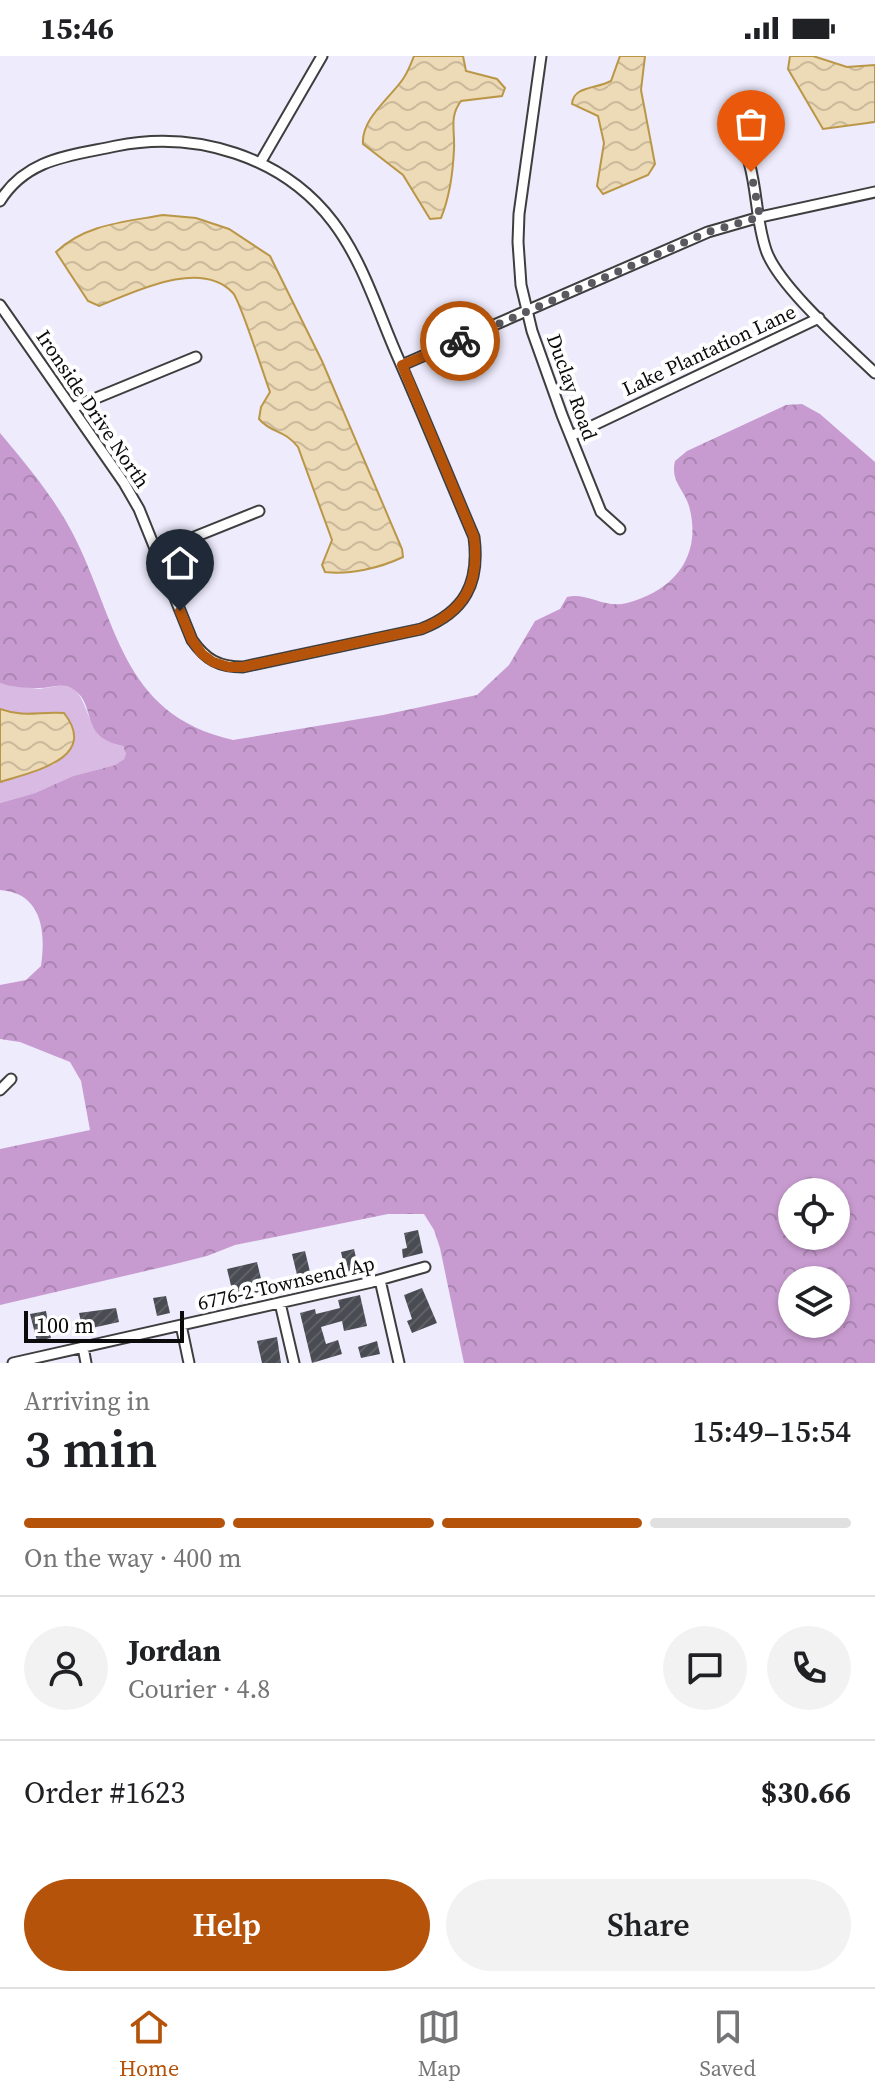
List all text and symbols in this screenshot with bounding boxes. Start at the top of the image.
text: 15:46 [40,8,114,49]
pin [717,90,785,172]
icon: bag [729,102,773,146]
street label: Lake Plantation Lane [618,298,800,402]
courier [420,301,500,381]
icon: bike [438,319,482,363]
street label: Ironside Drive North [30,324,156,494]
street label: Duclay Road [540,330,604,445]
pin [146,529,214,611]
icon: home [158,541,202,585]
map controls [778,1178,850,1338]
button: locate [778,1178,850,1250]
street label: 6776-2 Townsend Ap [195,1249,377,1317]
button: layers [778,1266,850,1338]
scale bar [24,1307,184,1343]
text: 100 m [36,1310,94,1340]
text: Arriving in [24,1383,150,1419]
text: 15:49–15:54 [692,1411,851,1452]
text: 3 min [24,1413,157,1484]
text: On the way · 400 m [24,1540,242,1576]
button: person [24,1626,108,1710]
button: chat [663,1626,747,1710]
button: phone [767,1626,851,1710]
text: Jordan [128,1630,221,1671]
text: Courier · 4.8 [128,1671,270,1707]
text: Order #1623 [24,1772,185,1813]
text: $30.66 [761,1772,851,1813]
button: Help [24,1879,430,1971]
button: Share [446,1879,851,1971]
tab: Home [119,2005,179,2083]
tab: Map [417,2005,461,2083]
tab: Saved [700,2005,756,2083]

